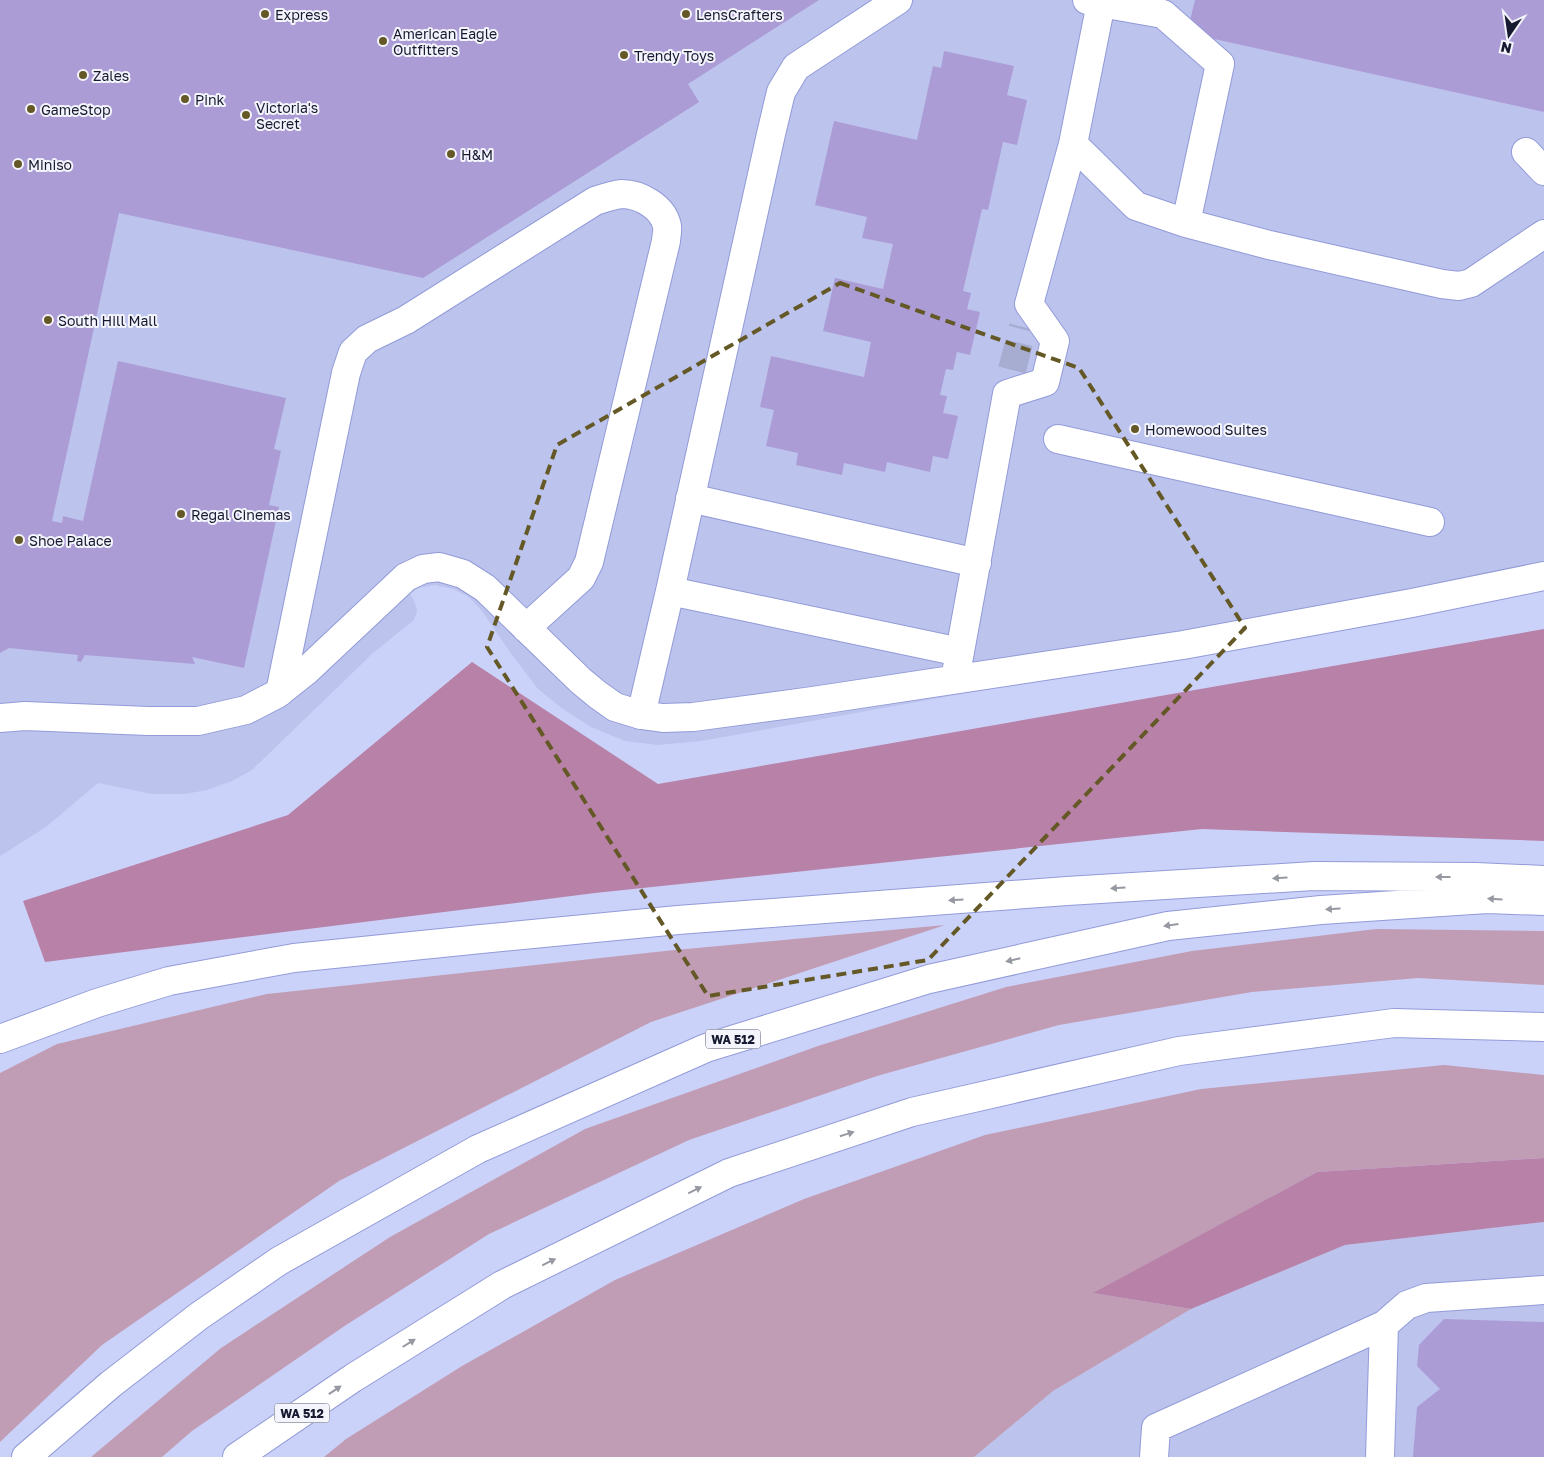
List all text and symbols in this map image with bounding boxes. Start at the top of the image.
place label: Express [275,6,328,23]
place label: LensCrafters [696,6,783,23]
marker: Express [259,8,271,20]
marker: LensCrafters [680,8,692,20]
north arrow [1484,10,1534,60]
place label: American Eagle Outfitters [393,25,497,58]
marker: American Eagle Outfitters [377,35,389,47]
text: N [1499,39,1513,58]
place label: Trendy Toys [634,47,714,64]
marker: Trendy Toys [618,49,630,61]
place label: Zales [93,67,129,84]
marker: Zales [77,69,89,81]
place label: Pink [195,91,225,108]
marker: Pink [179,93,191,105]
place label: Victoria's Secret [256,99,318,132]
place label: GameStop [41,101,111,118]
marker: GameStop [25,103,37,115]
marker: Victoria's Secret [240,109,252,121]
place label: H&M [461,146,493,163]
marker: H&M [445,148,457,160]
place label: Miniso [28,156,72,173]
marker: Miniso [12,158,24,170]
place label: South Hill Mall [58,312,157,329]
marker: South Hill Mall [42,314,54,326]
place label: Homewood Suites [1145,421,1267,438]
marker: Homewood Suites [1129,423,1141,435]
place label: Regal Cinemas [191,506,291,523]
marker: Regal Cinemas [175,508,187,520]
place label: Shoe Palace [29,532,112,549]
marker: Shoe Palace [13,534,25,546]
one-way arrow [1435,873,1451,881]
one-way arrow [1272,875,1288,883]
one-way arrow [1110,885,1126,893]
one-way arrow [1487,895,1503,903]
one-way arrow [948,896,964,904]
one-way arrow [1325,906,1341,914]
one-way arrow [1163,922,1179,930]
one-way arrow [1005,956,1020,964]
road number: WA 512 [706,1030,760,1048]
one-way arrow [840,1129,855,1137]
one-way arrow [688,1186,702,1194]
one-way arrow [542,1258,557,1266]
one-way arrow [402,1339,416,1348]
one-way arrow [328,1385,342,1395]
road number: WA 512 [274,1404,330,1422]

